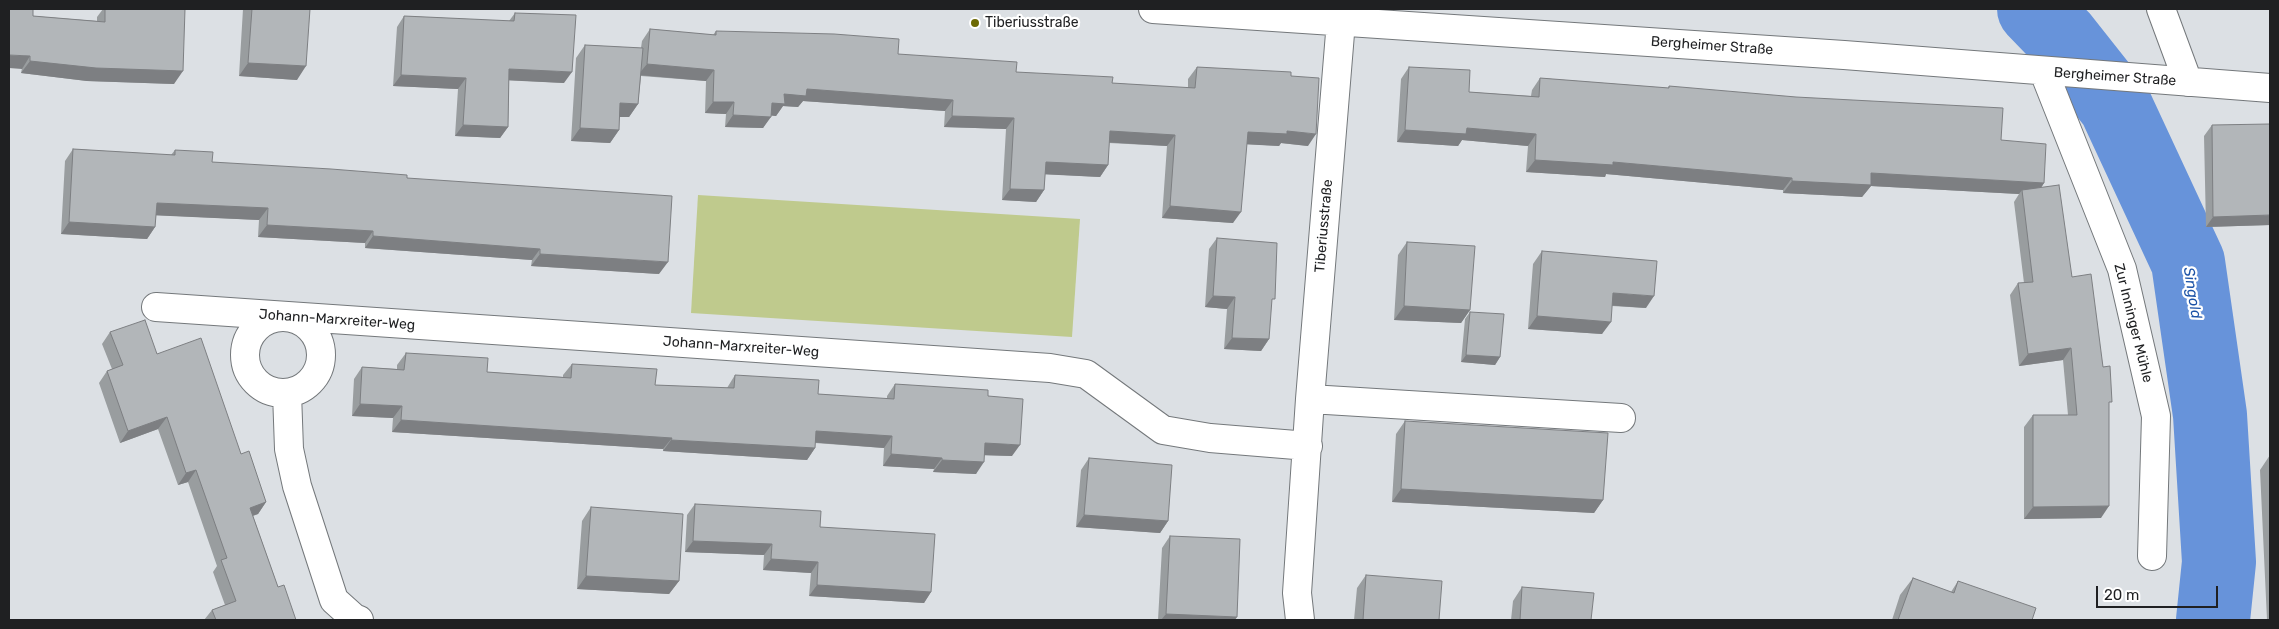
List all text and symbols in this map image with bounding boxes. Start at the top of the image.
place label: Tiberiusstraße [985,15,1079,31]
marker: Tiberiusstraße [969,17,981,29]
street label: Bergheimer Straße [1650,33,1774,59]
street label: Bergheimer Straße [2053,64,2177,90]
street label: Tiberiusstraße [1312,179,1336,273]
street label: Zur Inninger Mühle [2110,262,2156,384]
water label: Singold [2179,266,2205,320]
street label: Johann-Marxreiter-Weg [258,306,416,334]
street label: Johann-Marxreiter-Weg [662,333,820,361]
scale bar [2099,576,2222,608]
text: 20 m [2104,586,2139,604]

